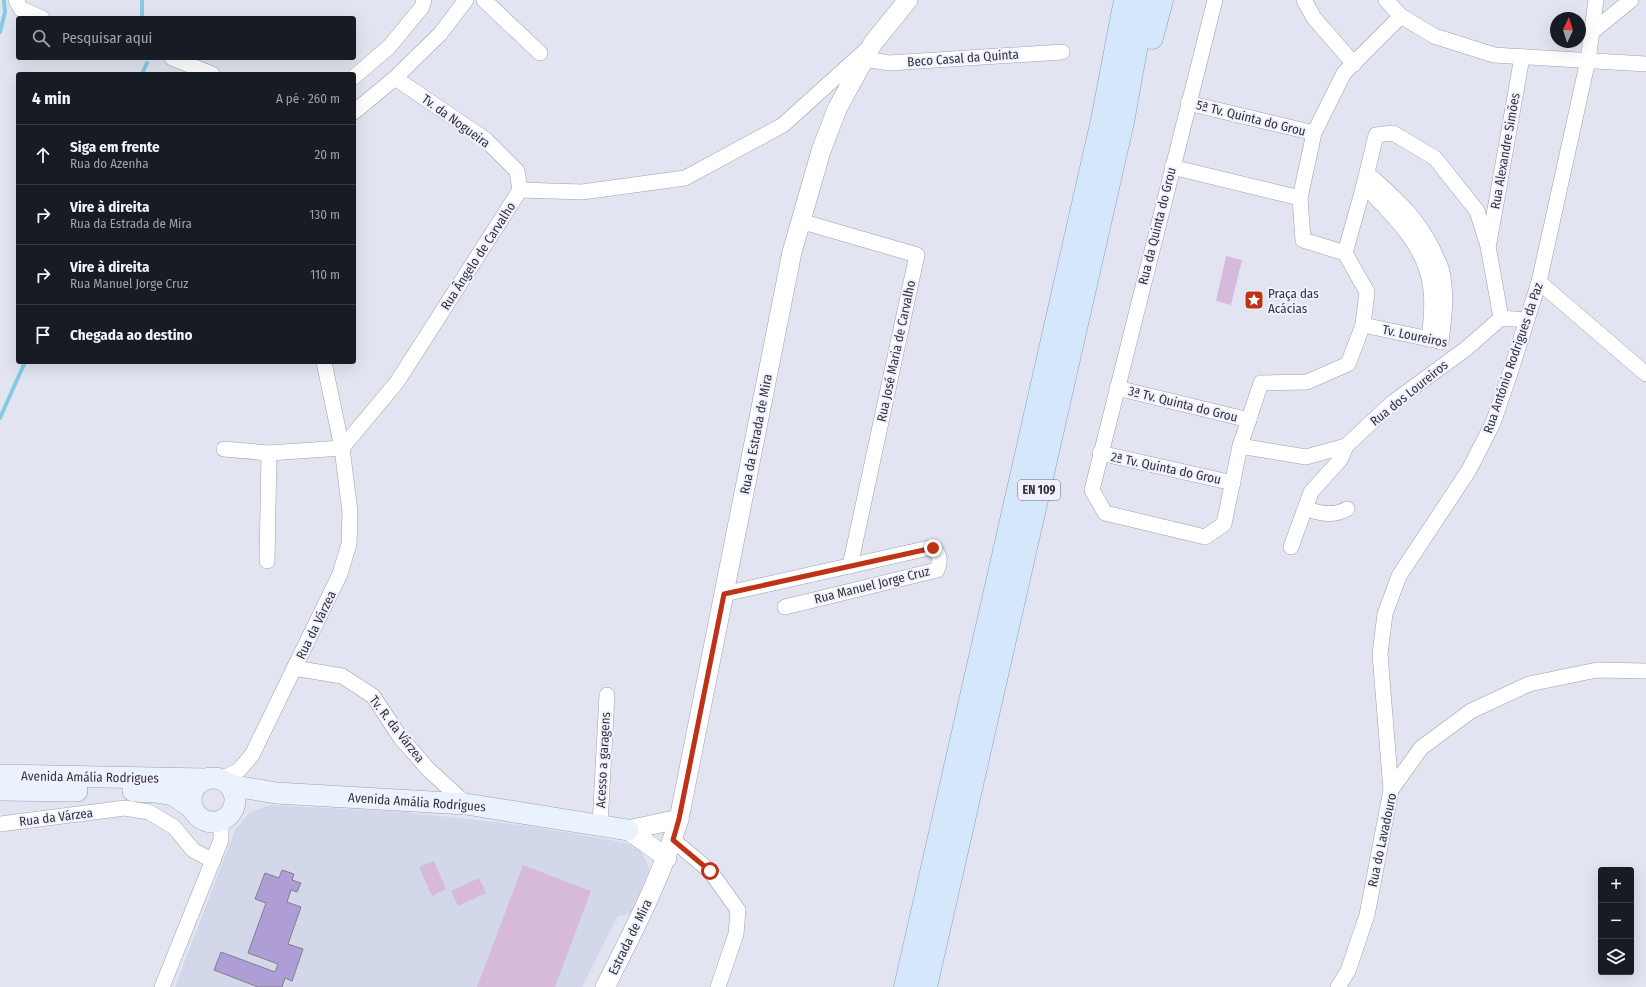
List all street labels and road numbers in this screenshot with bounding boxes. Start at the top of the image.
street label: Beco Casal da Quinta [907,47,1019,69]
street label: Tv. da Nogueira [419,91,493,151]
street label: Rua Alexandre Simões [1487,91,1523,210]
street label: 5ª Tv. Quinta do Grou [1195,97,1307,139]
street label: Rua da Quinta do Grou [1135,166,1179,286]
street label: Rua Ângelo de Carvalho [438,199,519,313]
street label: Rua José Maria de Carvalho [874,279,918,423]
street label: Rua António Rodrigues da Paz [1480,281,1546,435]
street label: Tv. Loureiros [1381,322,1449,350]
street label: Rua dos Loureiros [1367,357,1451,429]
street label: Rua da Estrada de Mira [737,373,775,495]
street label: 3ª Tv. Quinta do Grou [1127,383,1239,425]
street label: 2ª Tv. Quinta do Grou [1110,449,1222,487]
road number: EN 109 [1018,480,1060,500]
street label: Rua Manuel Jorge Cruz [813,563,931,607]
street label: Rua da Várzea [293,588,339,662]
street label: Tv. R. da Várzea [366,693,428,765]
street label: Acesso a garagens [593,711,613,808]
street label: Avenida Amália Rodrigues [21,768,160,786]
street label: Avenida Amália Rodrigues [348,790,487,814]
street label: Rua do Lavadouro [1365,792,1399,888]
street label: Rua da Várzea [18,805,94,829]
street label: Estrada de Mira [605,897,655,977]

